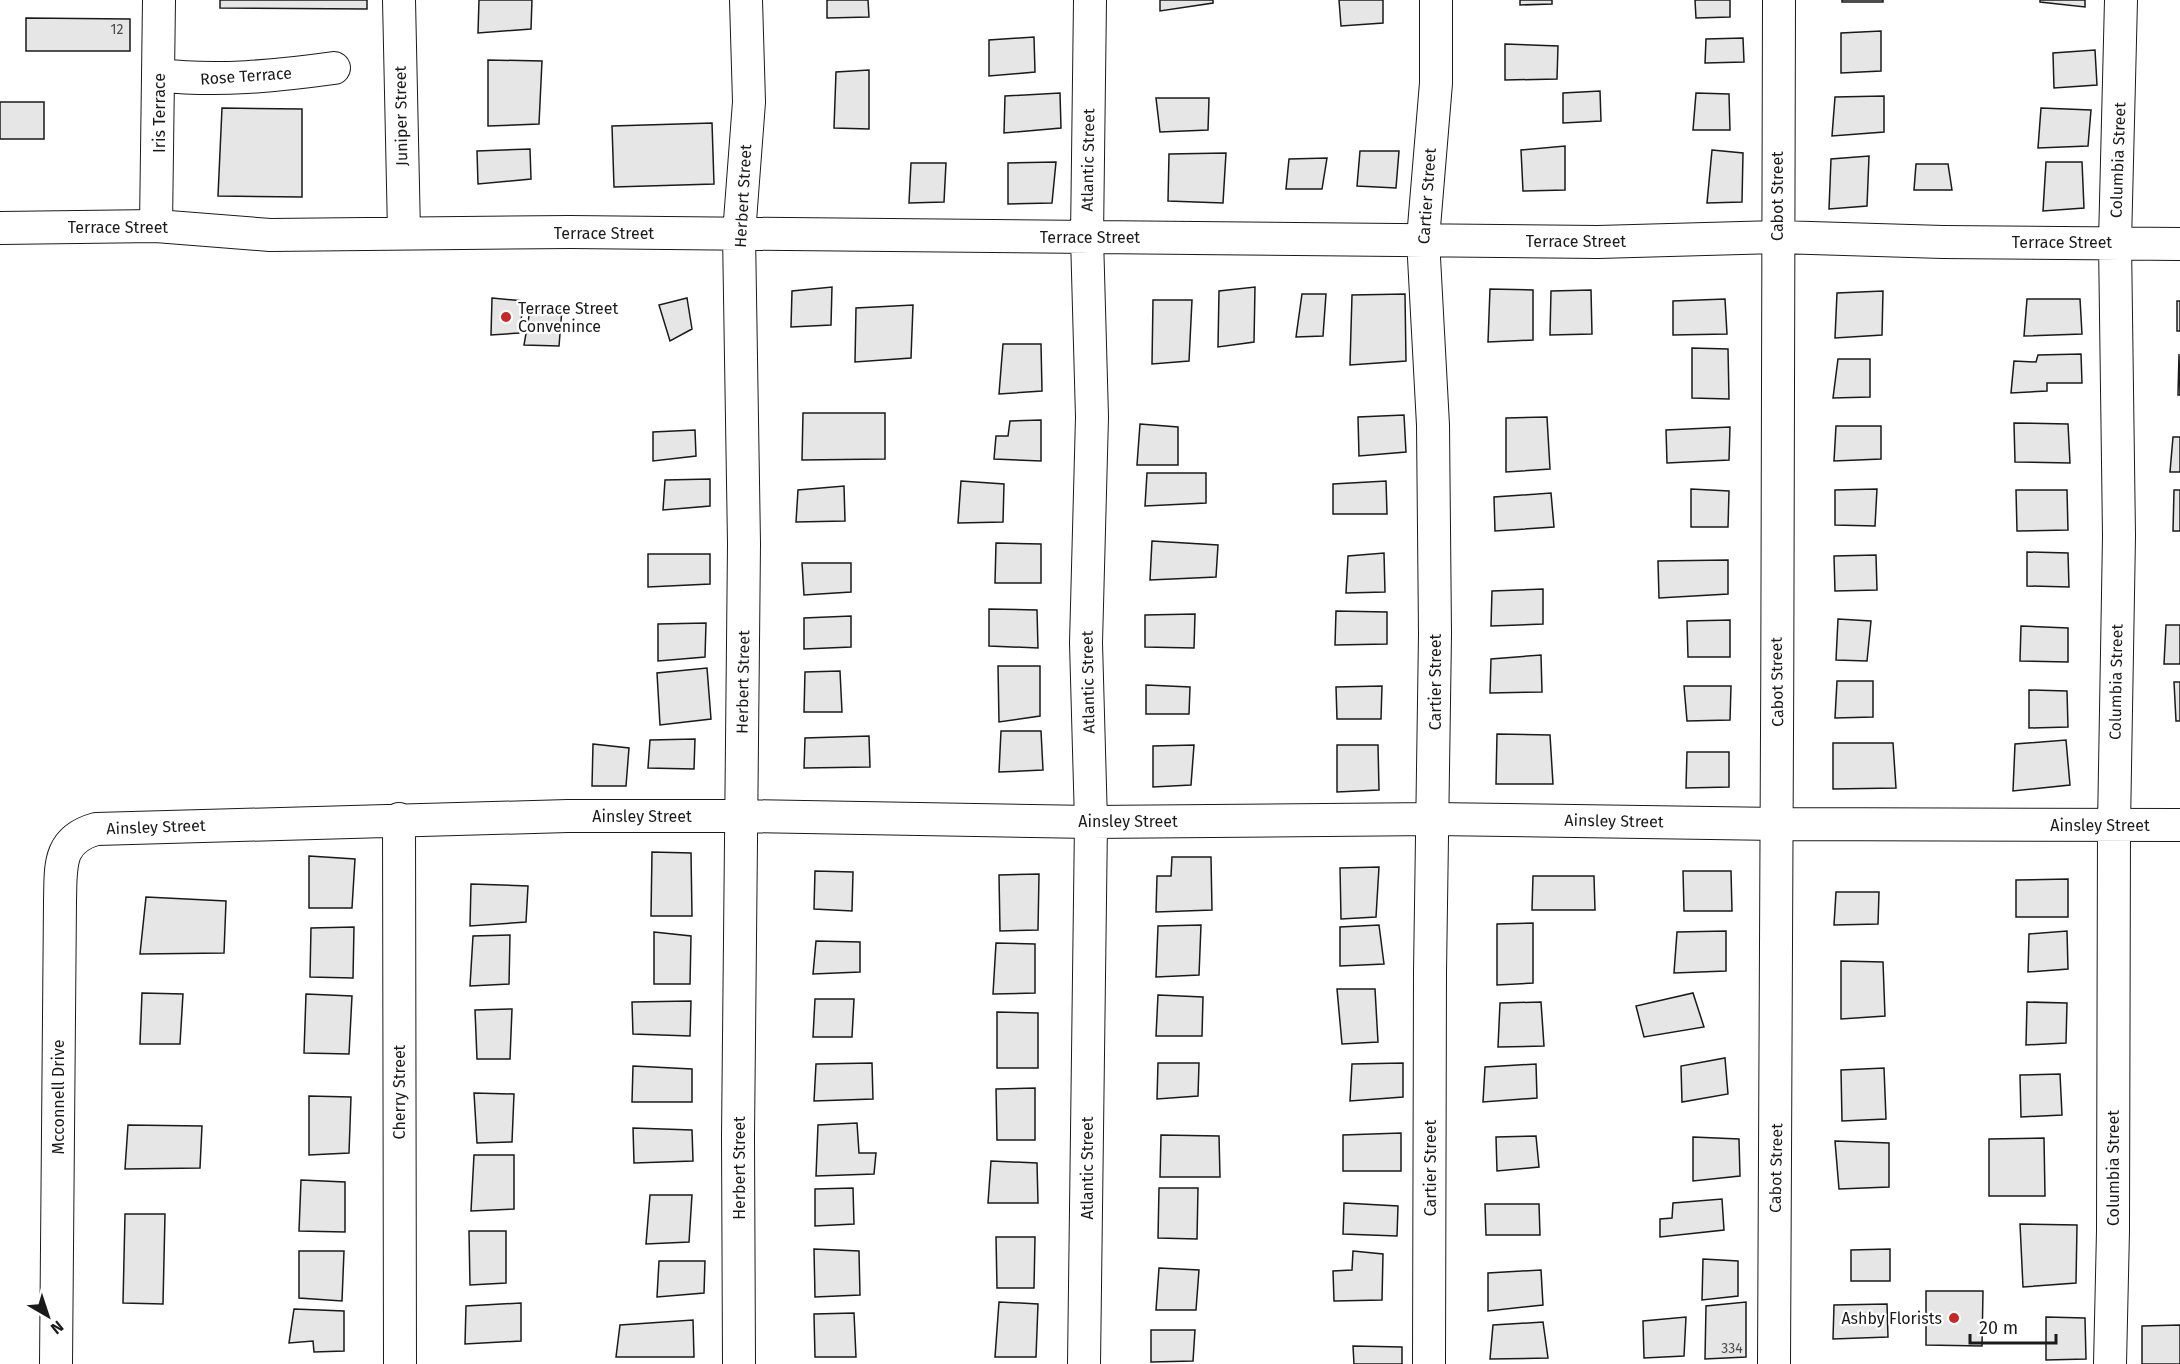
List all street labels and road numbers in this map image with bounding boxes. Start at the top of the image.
street label: Rose Terrace [200,63,292,89]
street label: Juniper Street [391,66,411,166]
street label: Iris Terrace [150,73,169,153]
street label: Columbia Street [2106,101,2130,218]
street label: Atlantic Street [1078,108,1098,212]
street label: Herbert Street [731,144,755,248]
street label: Cartier Street [1414,147,1440,245]
street label: Cabot Street [1768,151,1787,241]
street label: Terrace Street [68,218,168,237]
street label: Terrace Street [554,224,654,243]
street label: Terrace Street [1040,228,1140,247]
street label: Terrace Street [1526,232,1626,251]
street label: Terrace Street [2012,233,2112,252]
street label: Columbia Street [2105,624,2127,740]
street label: Herbert Street [733,630,753,734]
street label: Atlantic Street [1078,630,1098,734]
street label: Cartier Street [1426,634,1445,730]
street label: Cabot Street [1767,637,1787,727]
street label: Ainsley Street [592,807,692,826]
street label: Ainsley Street [1564,811,1664,831]
street label: Ainsley Street [1078,812,1178,831]
street label: Ainsley Street [106,816,206,838]
street label: Ainsley Street [2050,816,2150,835]
street label: Mcconnell Drive [49,1039,68,1155]
street label: Cherry Street [390,1044,409,1139]
street label: Columbia Street [2104,1110,2123,1226]
street label: Herbert Street [730,1116,749,1220]
street label: Atlantic Street [1078,1116,1097,1220]
street label: Cartier Street [1421,1120,1440,1216]
street label: Cabot Street [1766,1123,1786,1213]

